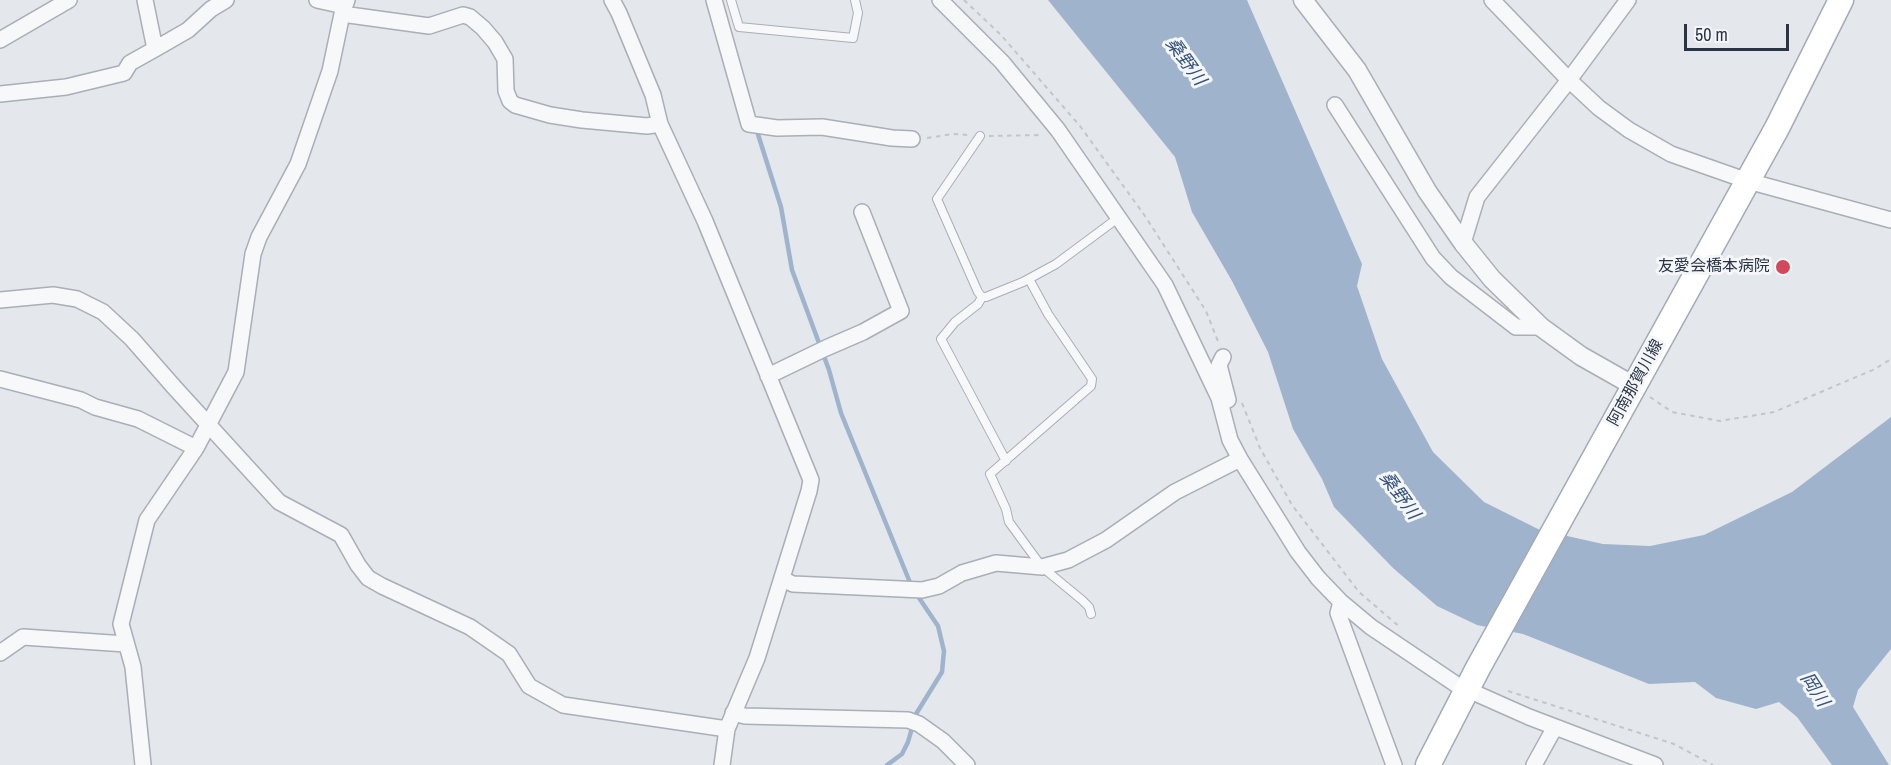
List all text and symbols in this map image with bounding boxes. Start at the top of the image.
scale bar [1687,12,1792,50]
text: 50 m [1695,22,1728,47]
water label: 桑野川 [1160,34,1210,90]
place label: 友愛会橋本病院 [1658,257,1770,277]
marker: 友愛会橋本病院 [1774,258,1792,276]
street label: 阿南那賀川線 [1604,336,1668,430]
water label: 桑野川 [1374,468,1424,524]
water label: 岡川 [1795,669,1833,711]

